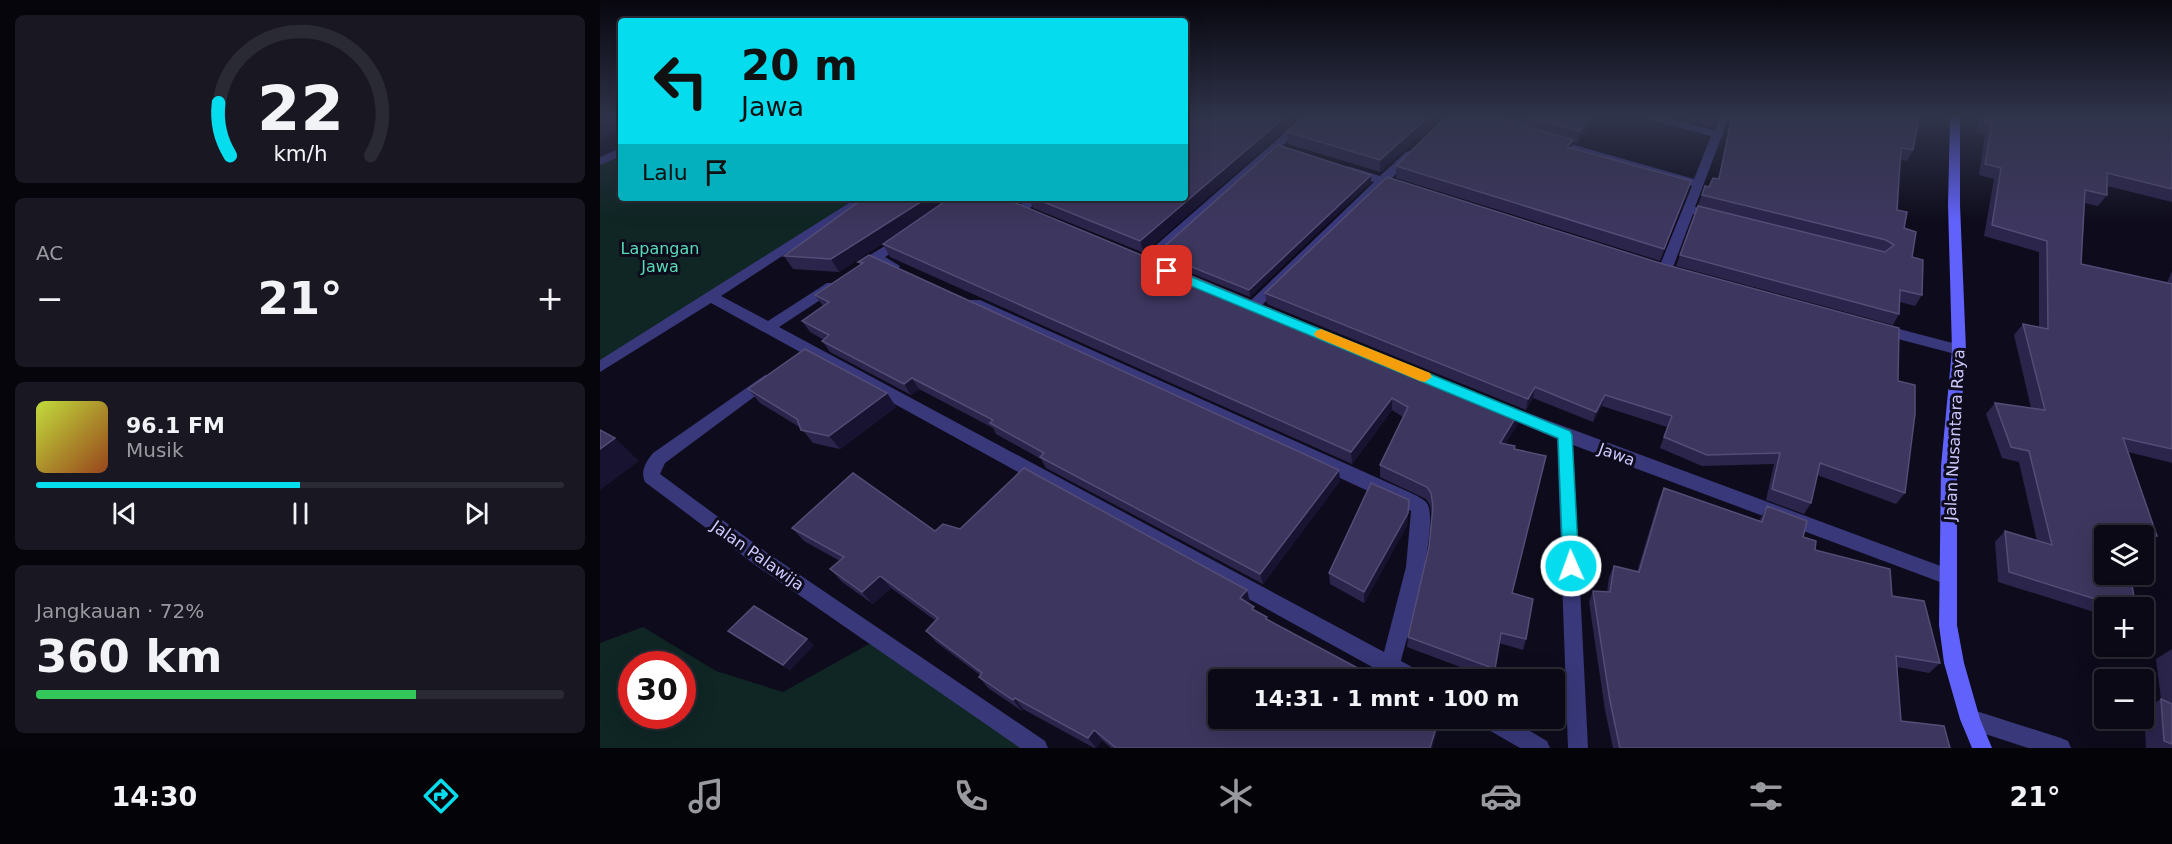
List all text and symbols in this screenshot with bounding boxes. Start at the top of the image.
text: 20 m [741,41,858,90]
icon: left [642,42,720,120]
text: 22 [257,72,343,145]
text: Jawa [741,91,804,122]
text: km/h [273,142,327,167]
icon: arrive [700,156,733,189]
text: Lalu [642,160,688,185]
park label: Lapangan Jawa [621,239,699,276]
text: AC [36,241,63,265]
pin [1141,245,1192,296]
icon: arrive [1150,254,1183,287]
text: 21° [257,272,343,325]
text: − [36,279,64,318]
text: + [536,279,564,318]
street label: Jalan Nusantara Raya [1940,349,1968,522]
text: 96.1 FM [126,413,225,438]
text: Musik [126,438,184,462]
street label: Jawa [1595,439,1638,470]
icon: previous [108,497,141,530]
icon: pause [284,497,317,530]
icon: next [460,497,493,530]
street label: Jalan Palawija [707,516,808,594]
map controls [2094,525,2154,729]
button: layers [2094,525,2154,585]
position arrow [1539,534,1603,598]
button: + [2094,597,2154,657]
text: Jangkauan · 72% [36,599,204,623]
text: 360 km [36,630,222,683]
speed limit sign: 30 [618,651,696,729]
button: − [2094,669,2154,729]
text: 14:31 · 1 mnt · 100 m [1254,686,1519,711]
icon: directions [420,775,462,817]
icon: music [685,775,727,817]
icon: phone [950,775,992,817]
icon: climate [1215,775,1257,817]
icon: car [1480,775,1522,817]
icon: filters [1745,775,1787,817]
text: 14:30 [111,781,197,812]
text: 21° [2009,781,2060,812]

